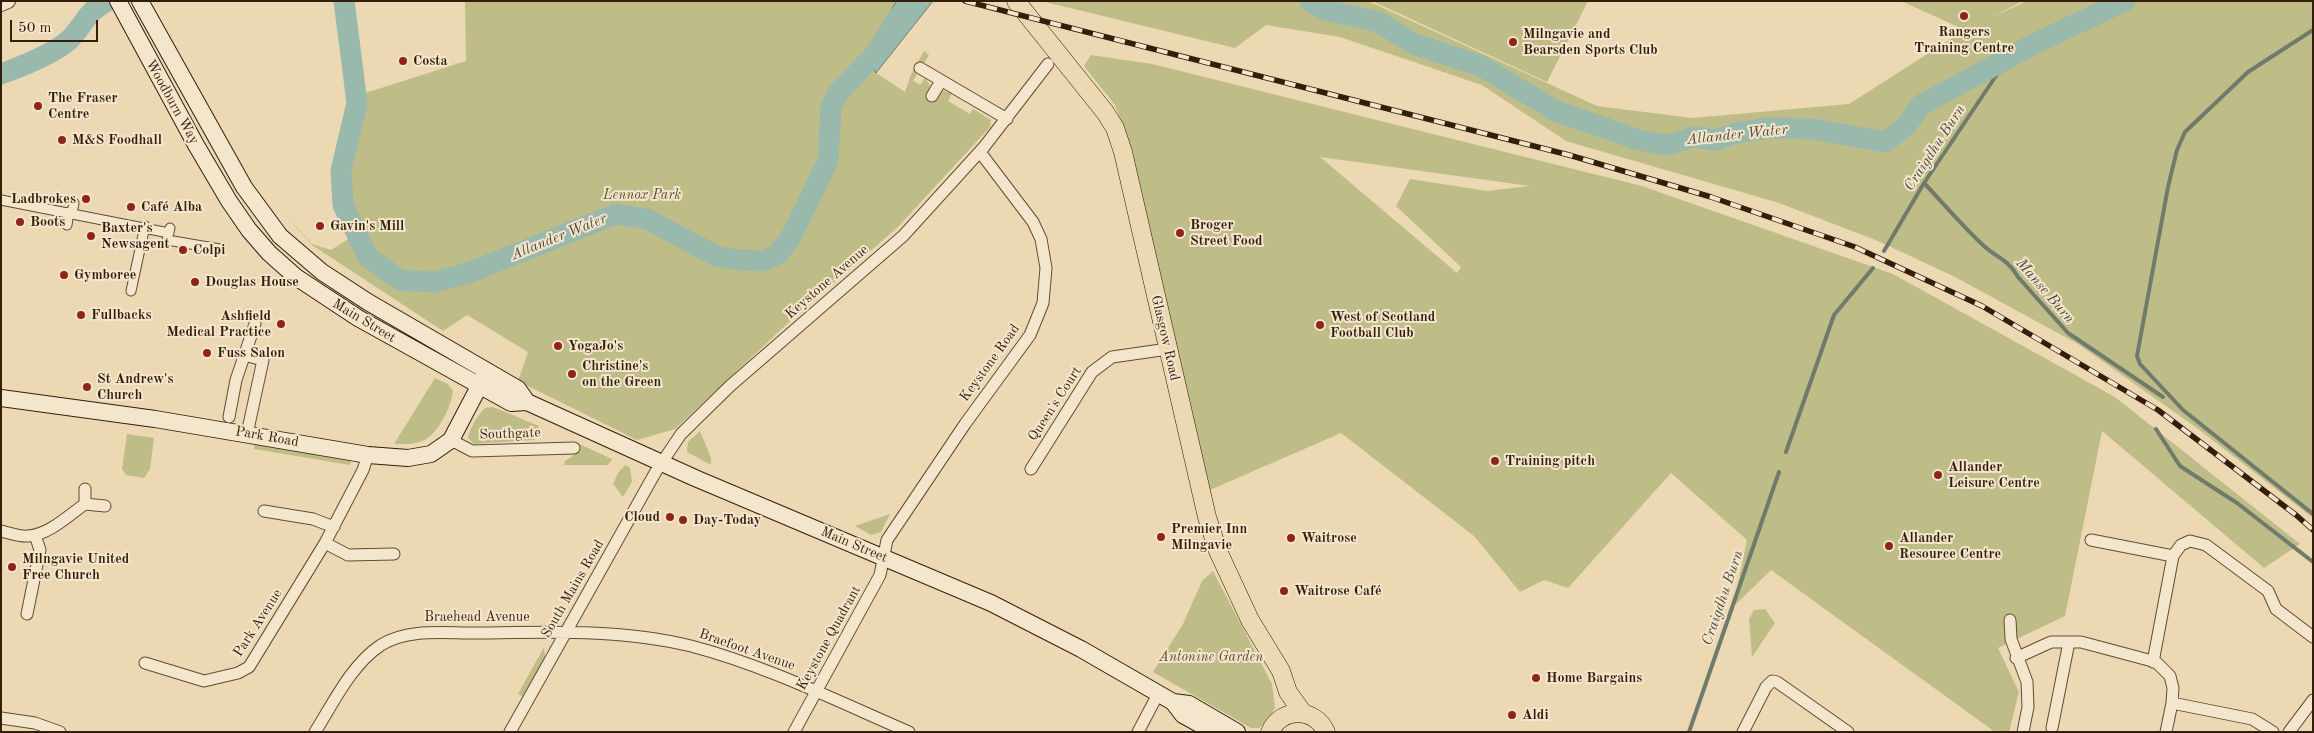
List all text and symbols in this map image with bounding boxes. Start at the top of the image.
scale bar [12,10,100,42]
marker: Rangers Training Centre [1958,10,1970,22]
text: 50 m [18,21,52,36]
place label: Rangers Training Centre [1914,24,2014,56]
place label: Milngavie and Bearsden Sports Club [1523,26,1658,58]
marker: Milngavie and Bearsden Sports Club [1507,36,1519,48]
place label: Costa [413,53,448,69]
marker: Costa [397,55,409,67]
street label: Woodburn Way [142,57,202,147]
place label: The Fraser Centre [48,90,118,122]
marker: The Fraser Centre [32,100,44,112]
water label: Craigdhu Burn [1900,102,1970,194]
water label: Allander Water [1686,121,1788,149]
place label: M&S Foodhall [72,132,162,148]
marker: M&S Foodhall [56,134,68,146]
park label: Lennox Park [603,187,681,203]
place label: Ladbrokes [11,191,76,207]
marker: Ladbrokes [80,193,92,205]
place label: Café Alba [141,199,202,215]
marker: Café Alba [125,201,137,213]
water label: Allander Water [509,210,609,264]
place label: Boots [30,214,65,230]
marker: Boots [14,216,26,228]
place label: Broger Street Food [1190,217,1262,250]
place label: Gavin's Mill [330,218,404,234]
place label: Baxter's Newsagent [101,220,170,252]
marker: Gavin's Mill [314,220,326,232]
marker: Broger Street Food [1174,227,1186,239]
marker: Baxter's Newsagent [85,230,97,242]
street label: Keystone Avenue [782,241,872,323]
place label: Colpi [193,242,225,258]
marker: Colpi [177,244,189,256]
water label: Manse Burn [2012,255,2078,327]
place label: Gymboree [74,267,136,283]
marker: Gymboree [58,269,70,281]
place label: Douglas House [205,274,299,290]
marker: Douglas House [189,276,201,288]
street label: Glasgow Road [1147,294,1183,382]
street label: Main Street [329,296,399,346]
place label: Fullbacks [91,307,152,323]
place label: Ashfield Medical Practice [166,308,271,341]
marker: Fullbacks [75,309,87,321]
place label: West of Scotland Football Club [1330,309,1435,342]
marker: Ashfield Medical Practice [275,318,287,330]
marker: West of Scotland Football Club [1314,319,1326,331]
street label: Keystone Road [956,321,1024,405]
place label: YogaJo's [568,338,623,354]
marker: YogaJo's [552,340,564,352]
place label: Fuss Salon [217,345,285,361]
marker: Fuss Salon [201,347,213,359]
place label: Christine's on the Green [582,358,661,391]
street label: Queen's Court [1025,364,1085,444]
marker: Christine's on the Green [566,368,578,380]
place label: St Andrew's Church [97,371,173,404]
marker: St Andrew's Church [81,381,93,393]
street label: Park Road [234,423,300,451]
street label: Southgate [479,425,541,443]
place label: Training pitch [1505,453,1595,469]
marker: Training pitch [1489,455,1501,467]
place label: Allander Leisure Centre [1948,459,2040,492]
marker: Allander Leisure Centre [1932,469,1944,481]
place label: Cloud [624,509,660,525]
marker: Cloud [664,511,676,523]
place label: Day-Today [693,512,761,528]
marker: Day-Today [677,514,689,526]
place label: Premier Inn Milngavie [1171,521,1247,554]
street label: Main Street [818,523,890,567]
place label: Waitrose [1301,530,1357,546]
place label: Allander Resource Centre [1899,530,2001,562]
marker: Premier Inn Milngavie [1155,531,1167,543]
marker: Waitrose [1285,532,1297,544]
street label: South Mains Road [538,537,608,641]
marker: Allander Resource Centre [1883,540,1895,552]
water label: Craigdhu Burn [1698,548,1748,648]
place label: Milngavie United Free Church [22,551,129,584]
marker: Milngavie United Free Church [6,561,18,573]
street label: Keystone Quadrant [793,583,865,693]
place label: Waitrose Café [1294,583,1382,599]
marker: Waitrose Café [1278,585,1290,597]
street label: Park Avenue [230,586,286,660]
street label: Braehead Avenue [424,609,530,625]
street label: Braefoot Avenue [697,626,797,674]
park label: Antonine Garden [1159,649,1263,665]
place label: Home Bargains [1546,670,1642,686]
marker: Home Bargains [1530,672,1542,684]
place label: Aldi [1522,707,1549,723]
marker: Aldi [1506,709,1518,721]

